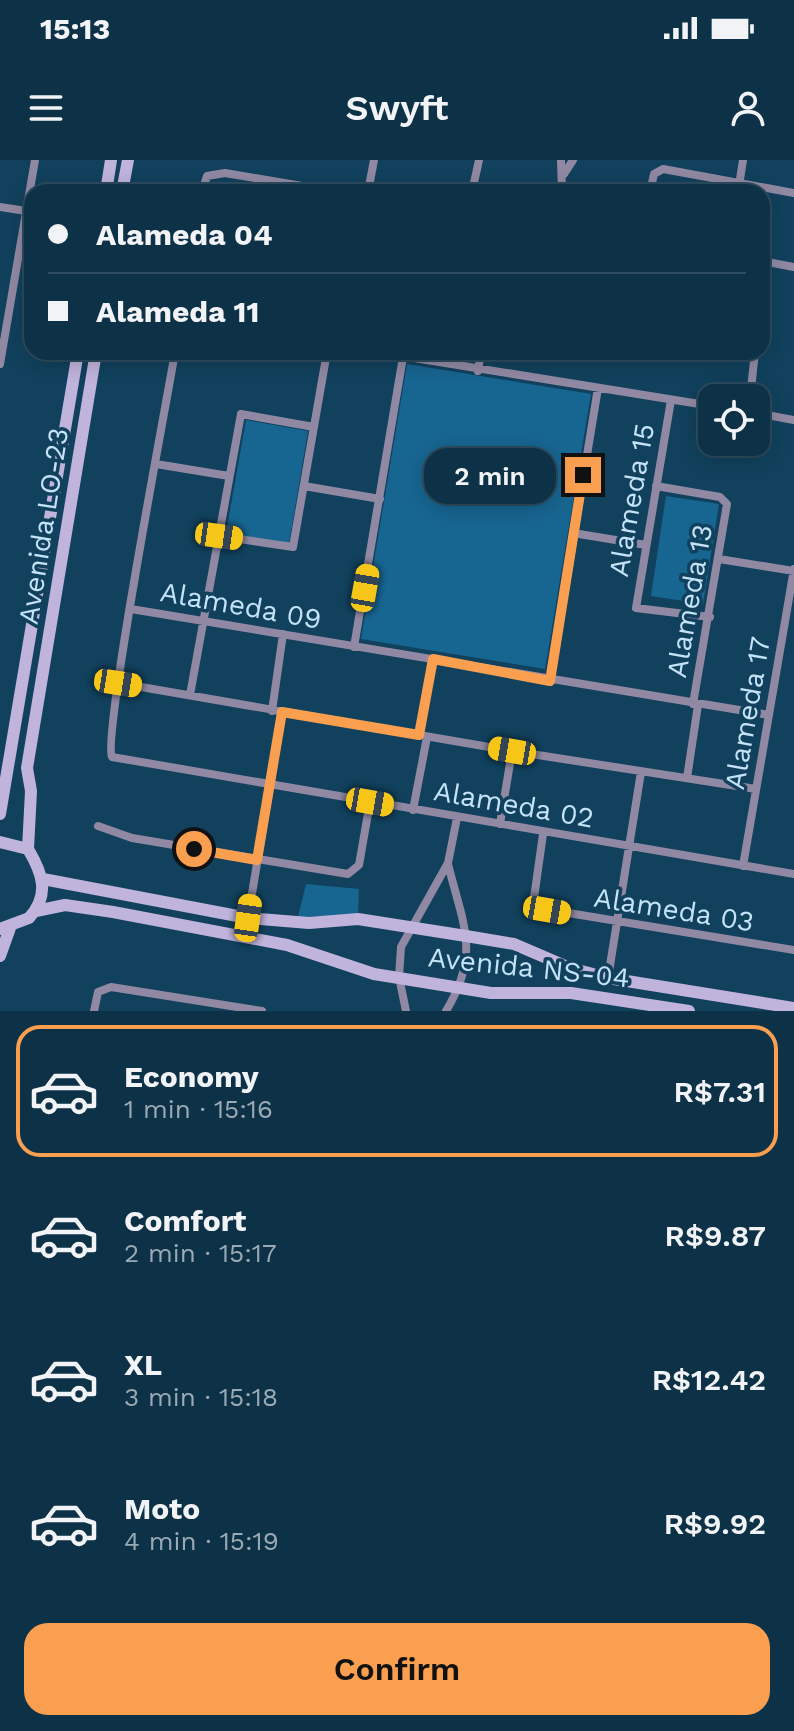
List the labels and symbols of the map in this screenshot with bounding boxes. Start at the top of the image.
street label: Alameda 15 [602,421,661,579]
street label: Avenida LO-23 [12,426,75,627]
callout: 2 min [423,447,555,503]
route end [565,457,601,493]
car [194,521,244,551]
street label: Alameda 13 [660,522,719,680]
car [349,562,381,614]
street label: Alameda 09 [158,575,324,636]
street label: Alameda 17 [718,634,777,792]
car [92,667,144,699]
car [486,735,538,767]
street label: Alameda 02 [431,774,596,835]
car [344,786,396,818]
route start [176,831,212,867]
street label: Alameda 03 [592,881,756,938]
car [233,893,263,943]
car [521,894,573,926]
street label: Avenida NS-04 [426,940,631,994]

